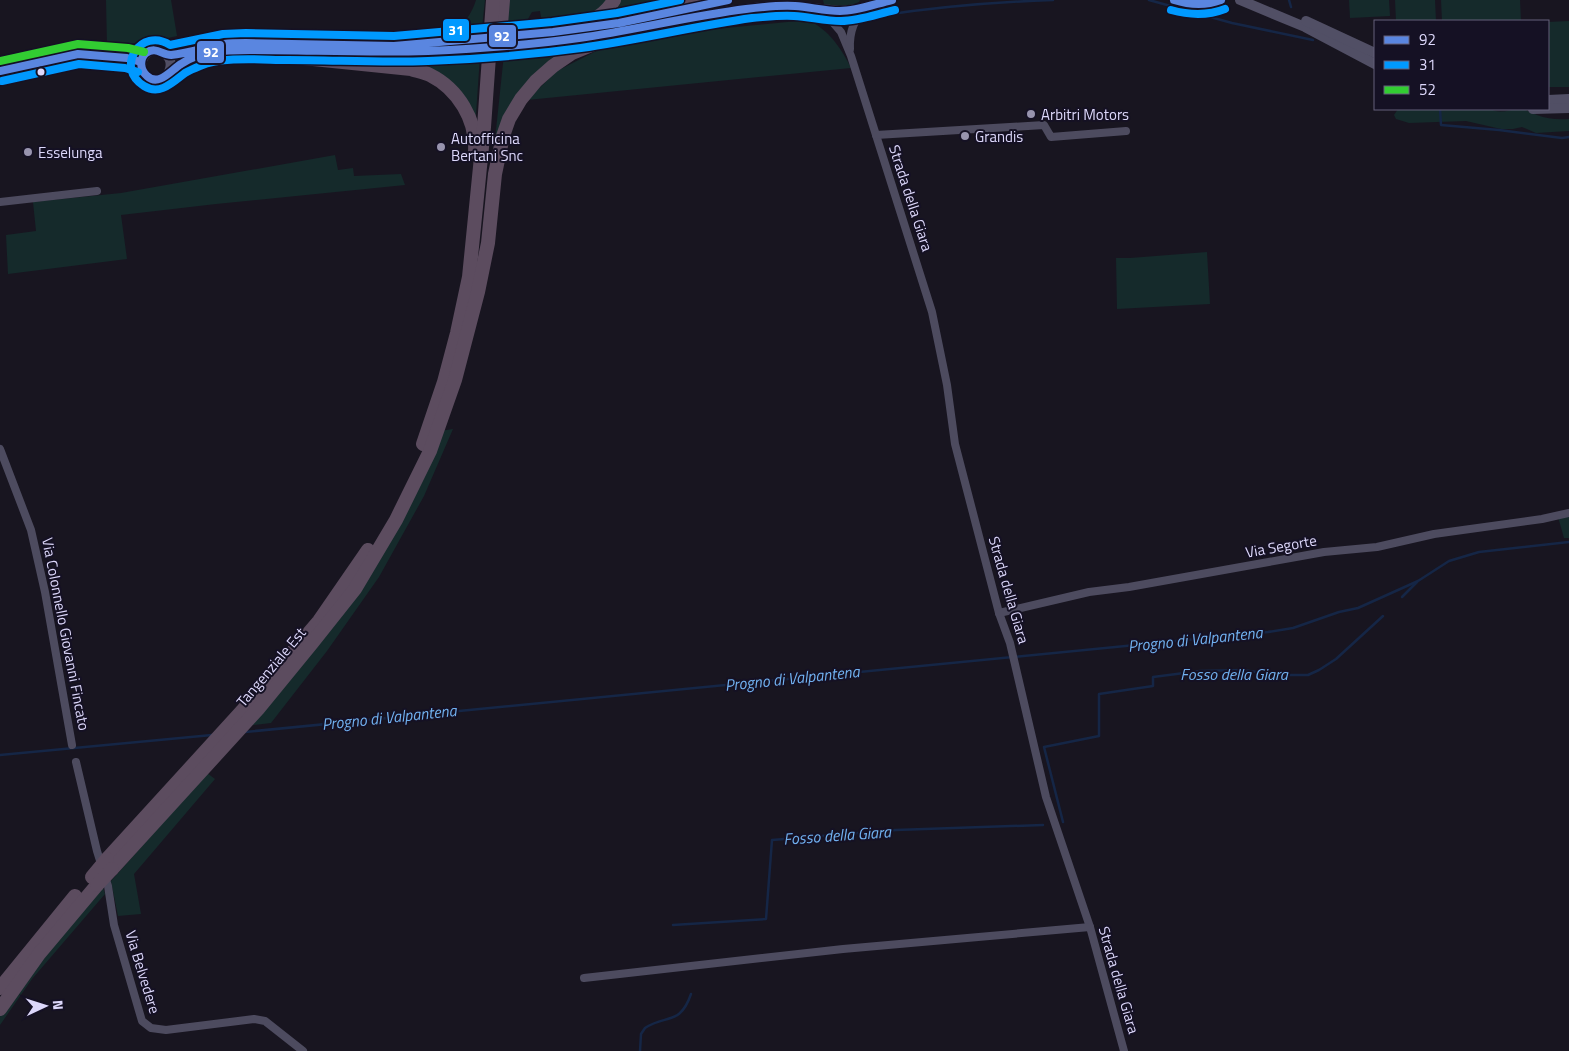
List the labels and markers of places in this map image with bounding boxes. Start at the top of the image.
unlabelled marker [36,67,46,77]
place label: Arbitri Motors [1041,103,1129,126]
marker: Arbitri Motors [1025,108,1037,120]
place label: Grandis [975,125,1023,148]
place label: Autofficina Bertani Snc [451,127,523,167]
marker: Grandis [959,130,971,142]
place label: Esselunga [38,141,103,164]
marker: Autofficina Bertani Snc [435,141,447,153]
marker: Esselunga [22,146,34,158]

